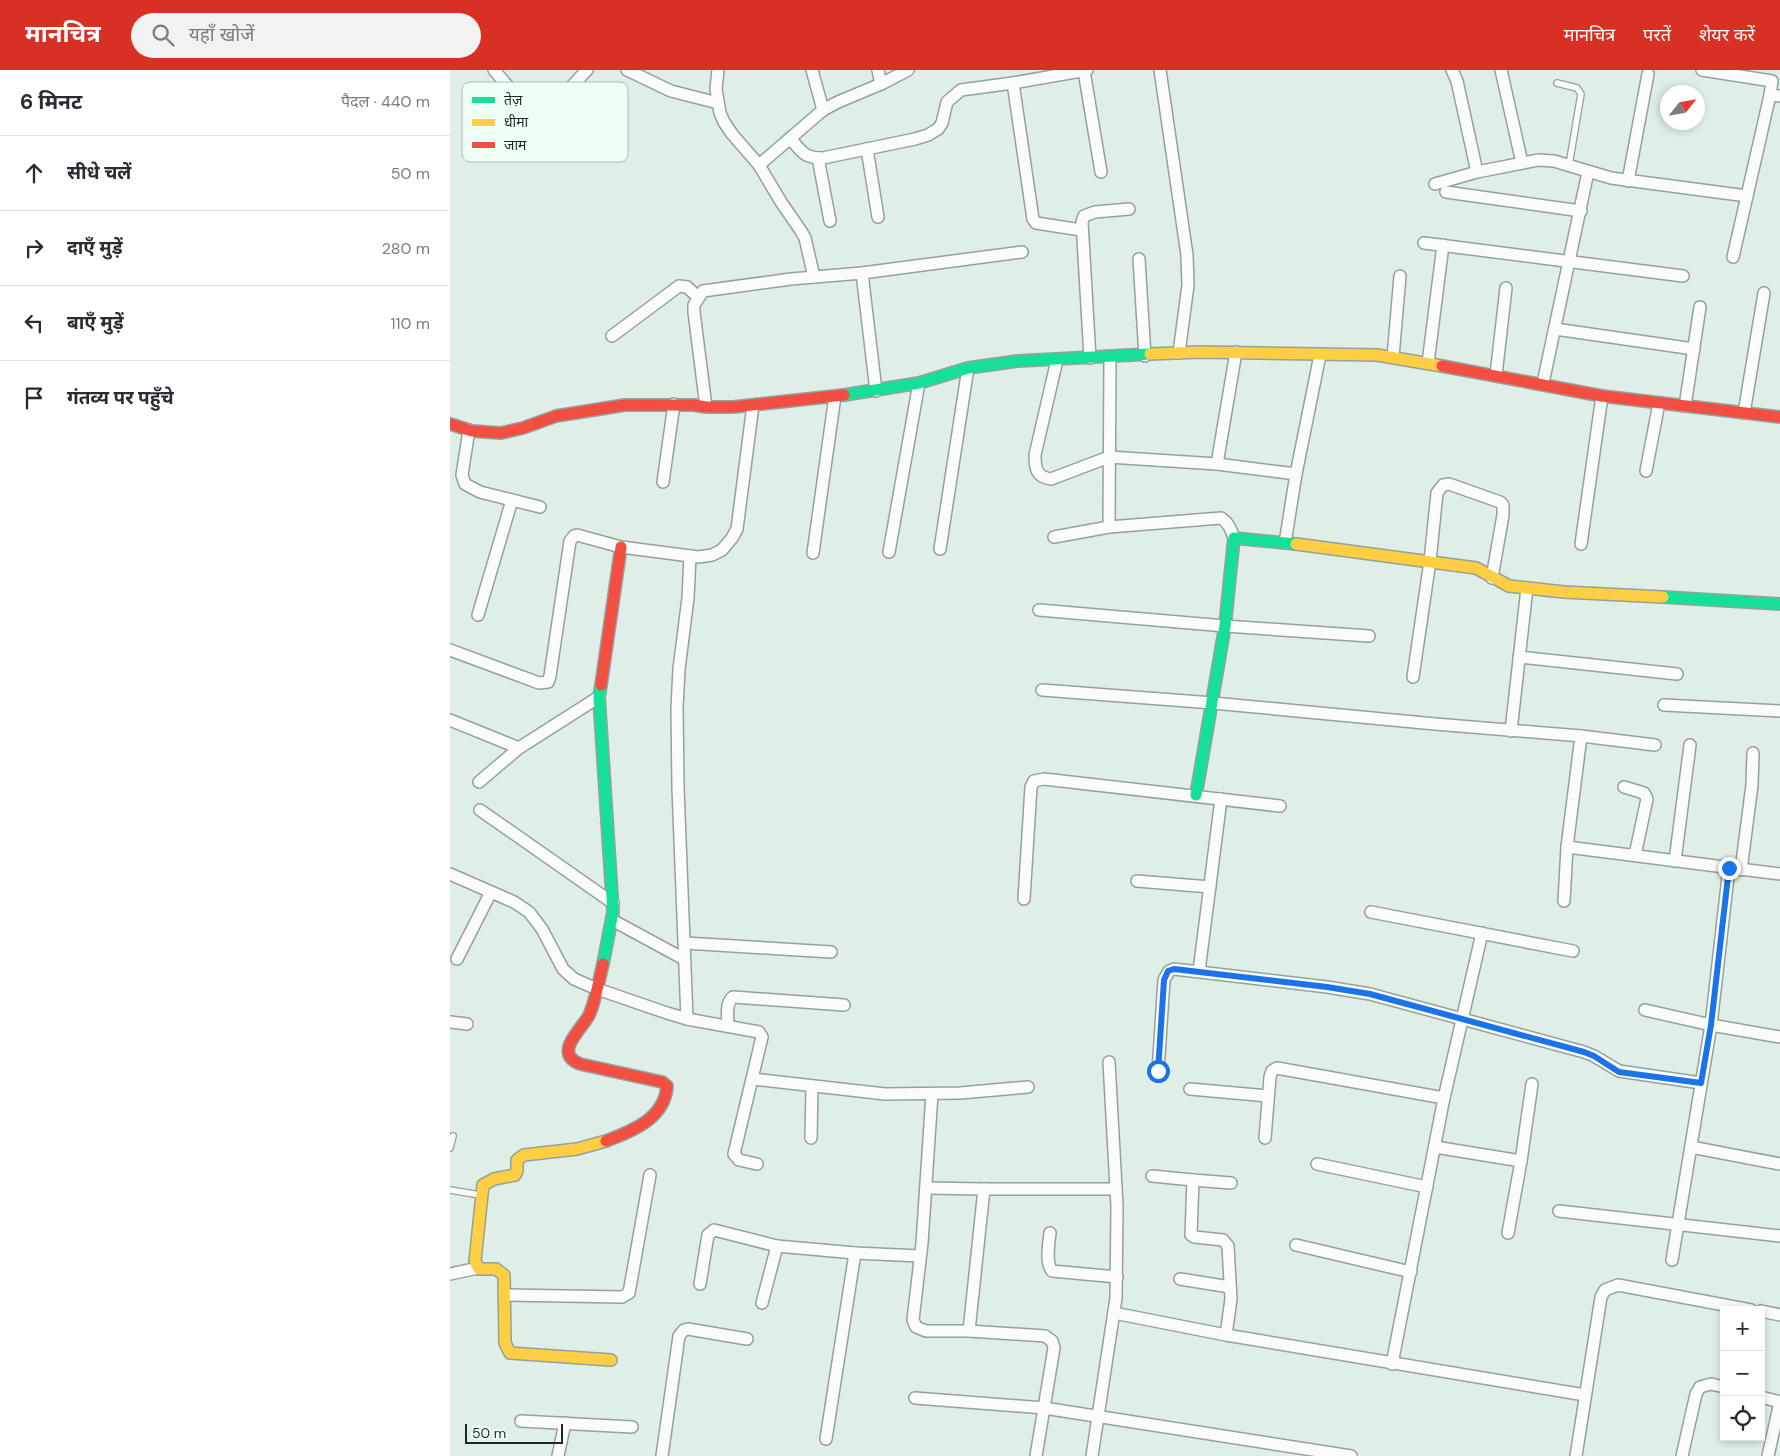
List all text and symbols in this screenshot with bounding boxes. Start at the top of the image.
search box [131,13,481,58]
text: मानचित्र [25,18,101,49]
icon: search [149,21,177,49]
text: यहाँ खोजें [189,22,254,47]
text: मानचित्र [1564,23,1615,47]
text: परतें [1643,23,1671,47]
text: शेयर करें [1699,23,1755,47]
legend [462,82,628,162]
north arrow [1660,85,1705,130]
text: 6 मिनट [20,88,82,116]
text: पैदल · 440 m [341,91,430,112]
text: तेज़ [504,91,523,109]
text: धीमा [504,113,529,131]
text: जाम [504,136,527,154]
icon: ahead [20,159,48,187]
text: सीधे चलें [67,160,131,185]
text: 50 m [391,163,430,184]
icon: right [20,234,48,262]
text: दाएँ मुड़ें [67,235,122,260]
text: 280 m [382,238,430,259]
icon: left [20,309,48,337]
text: बाएँ मुड़ें [67,310,124,335]
text: 110 m [391,313,430,334]
icon: arrive [20,384,48,412]
text: गंतव्य पर पहुँचे [67,385,174,410]
route end [1718,857,1741,880]
route start [1147,1060,1170,1083]
map controls [1720,1306,1765,1441]
button: + [1720,1306,1765,1351]
button: − [1720,1351,1765,1396]
button: locate [1720,1396,1765,1441]
scale bar [465,1421,562,1444]
text: 50 m [472,1424,506,1442]

